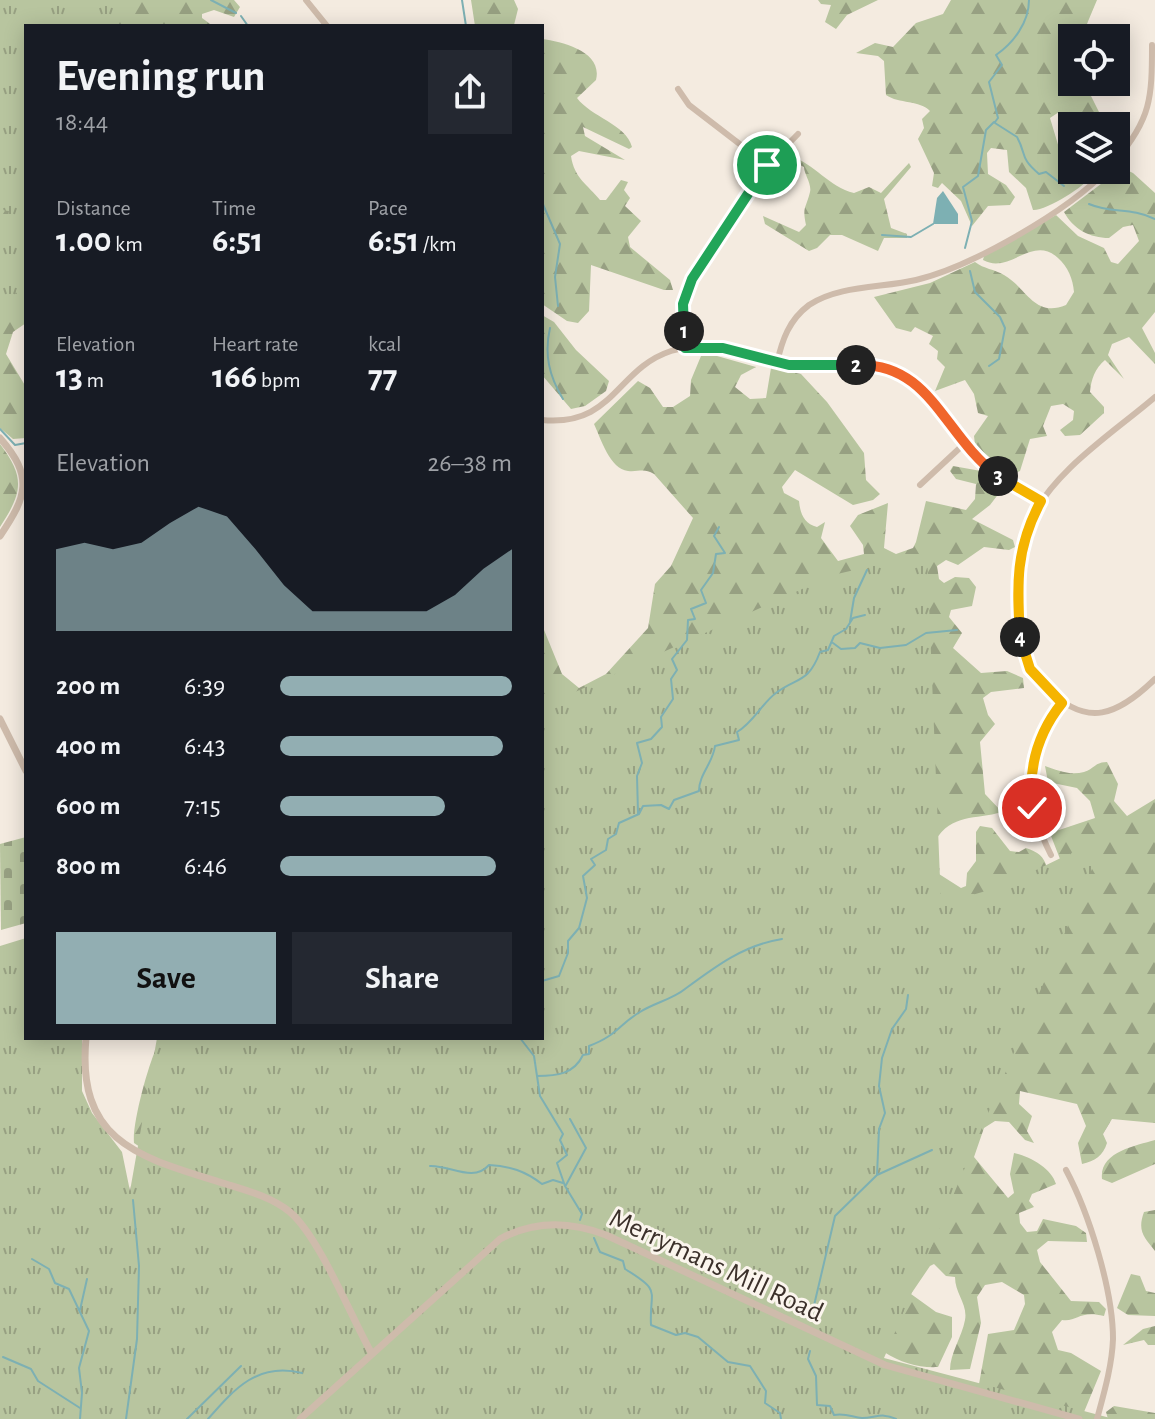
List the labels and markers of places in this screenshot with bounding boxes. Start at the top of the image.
pin [733,131,801,199]
pin: 1 [664,311,704,351]
pin: 2 [836,345,876,385]
pin: 3 [978,456,1018,496]
pin: 4 [1000,617,1040,657]
pin [998,774,1066,842]

